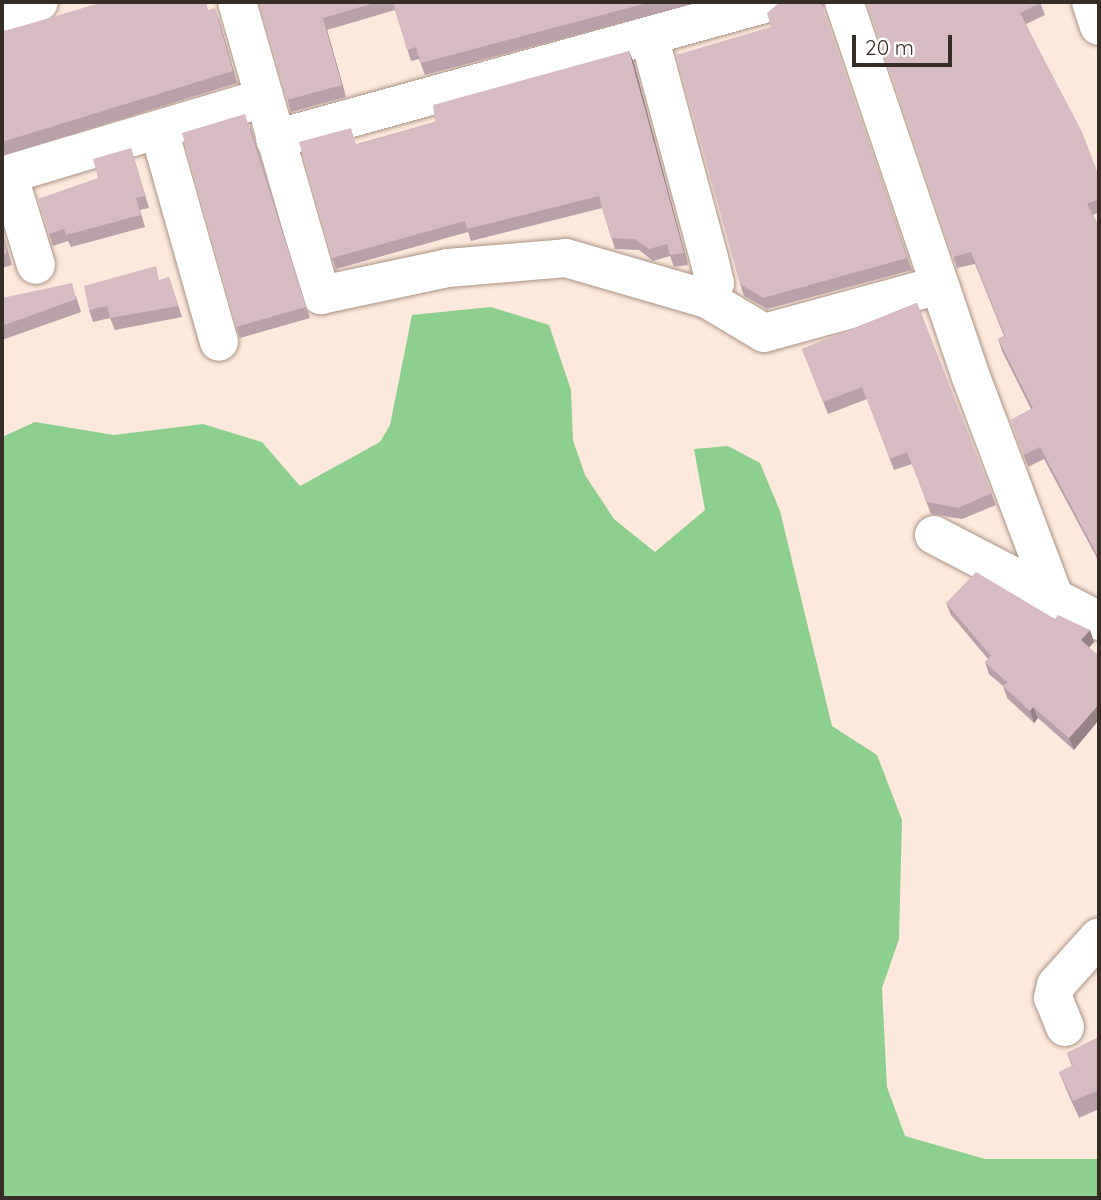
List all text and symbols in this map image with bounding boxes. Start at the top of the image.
scale bar [856,21,956,65]
text: 20 m [865,34,914,60]

